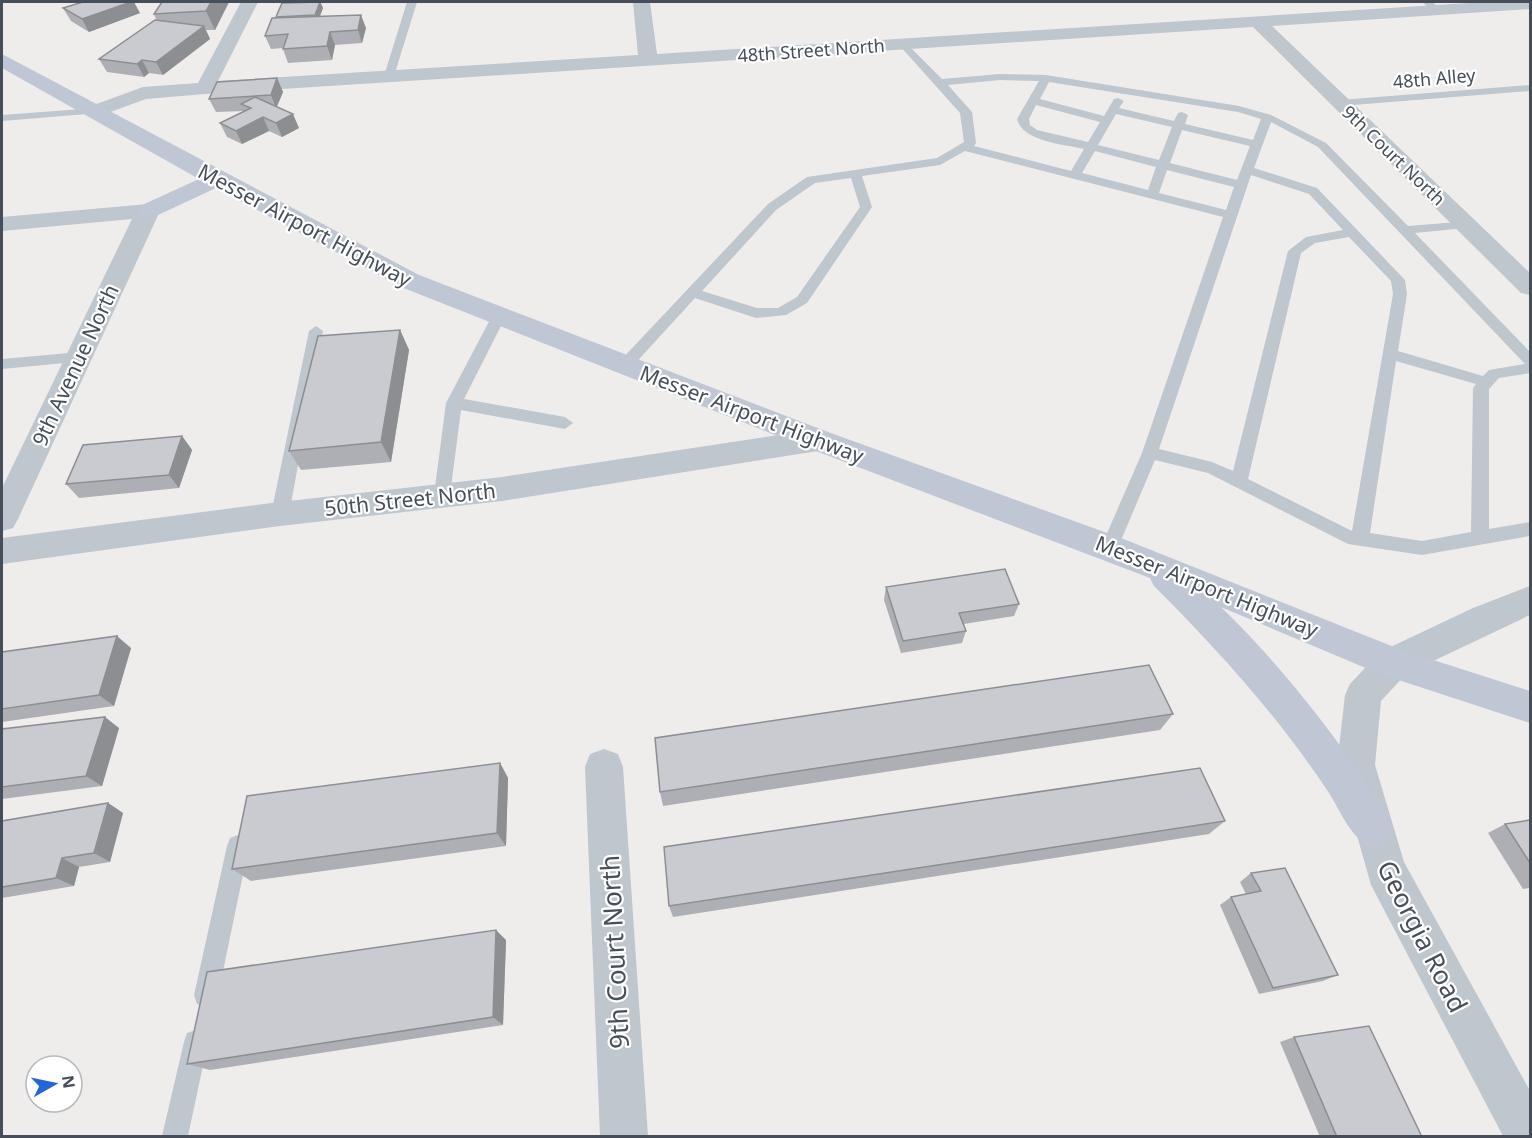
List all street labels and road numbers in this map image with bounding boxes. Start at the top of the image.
street label: 48th Street North [737,33,885,67]
street label: 48th Alley [1392,62,1477,94]
street label: 9th Court North [1337,100,1451,210]
street label: Messer Airport Highway [193,157,417,293]
street label: 9th Avenue North [25,280,125,450]
street label: Messer Airport Highway [636,358,868,470]
street label: 50th Street North [323,476,497,522]
street label: Messer Airport Highway [1092,528,1323,644]
street label: 9th Court North [591,854,637,1050]
street label: Georgia Road [1369,854,1477,1018]

